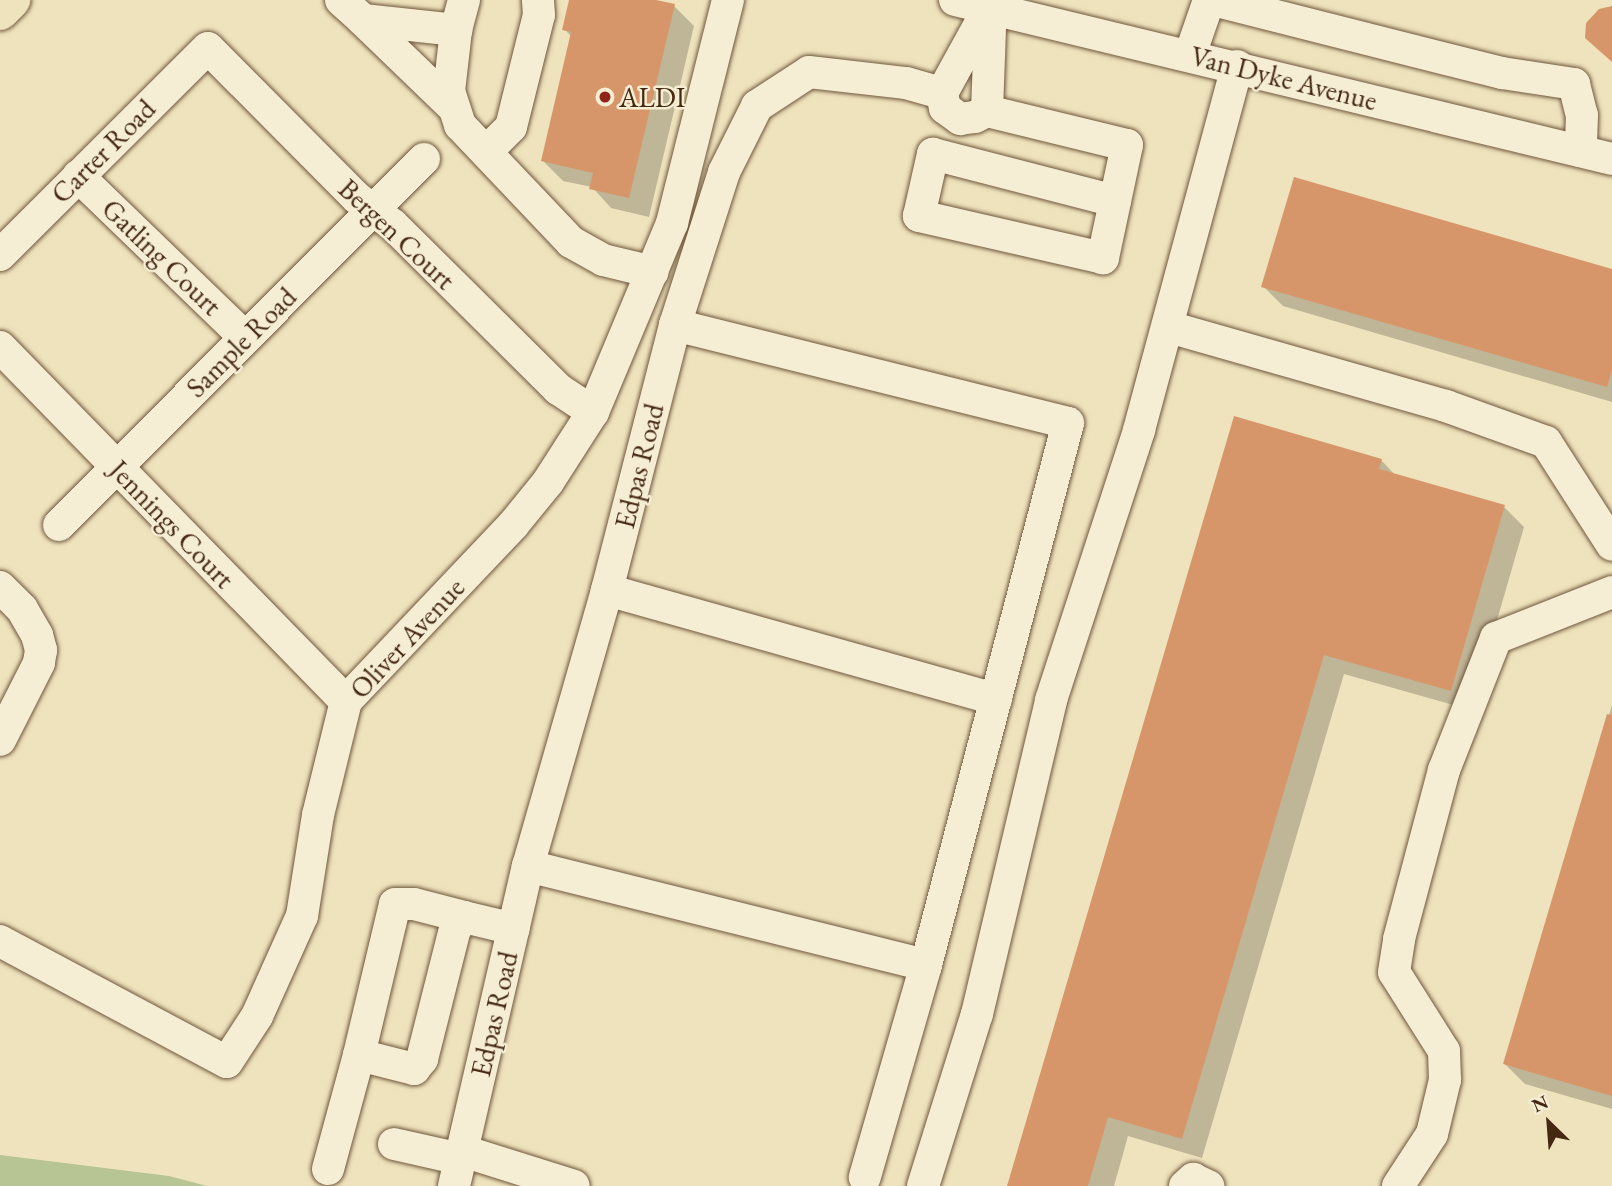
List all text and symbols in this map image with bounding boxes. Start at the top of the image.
street label: Van Dyke Avenue [1187,39,1381,117]
place label: ALDI [619,80,685,114]
marker: ALDI [597,89,613,105]
street label: Carter Road [44,92,162,210]
street label: Bergen Court [332,172,462,296]
street label: Gatling Court [95,192,229,322]
street label: Sample Road [179,280,303,404]
street label: Edpas Road [607,400,671,532]
street label: Jennings Court [103,453,241,595]
street label: Oliver Avenue [343,571,471,705]
street label: Edpas Road [463,948,525,1080]
north arrow [1514,1088,1584,1158]
text: N [1528,1089,1552,1118]

